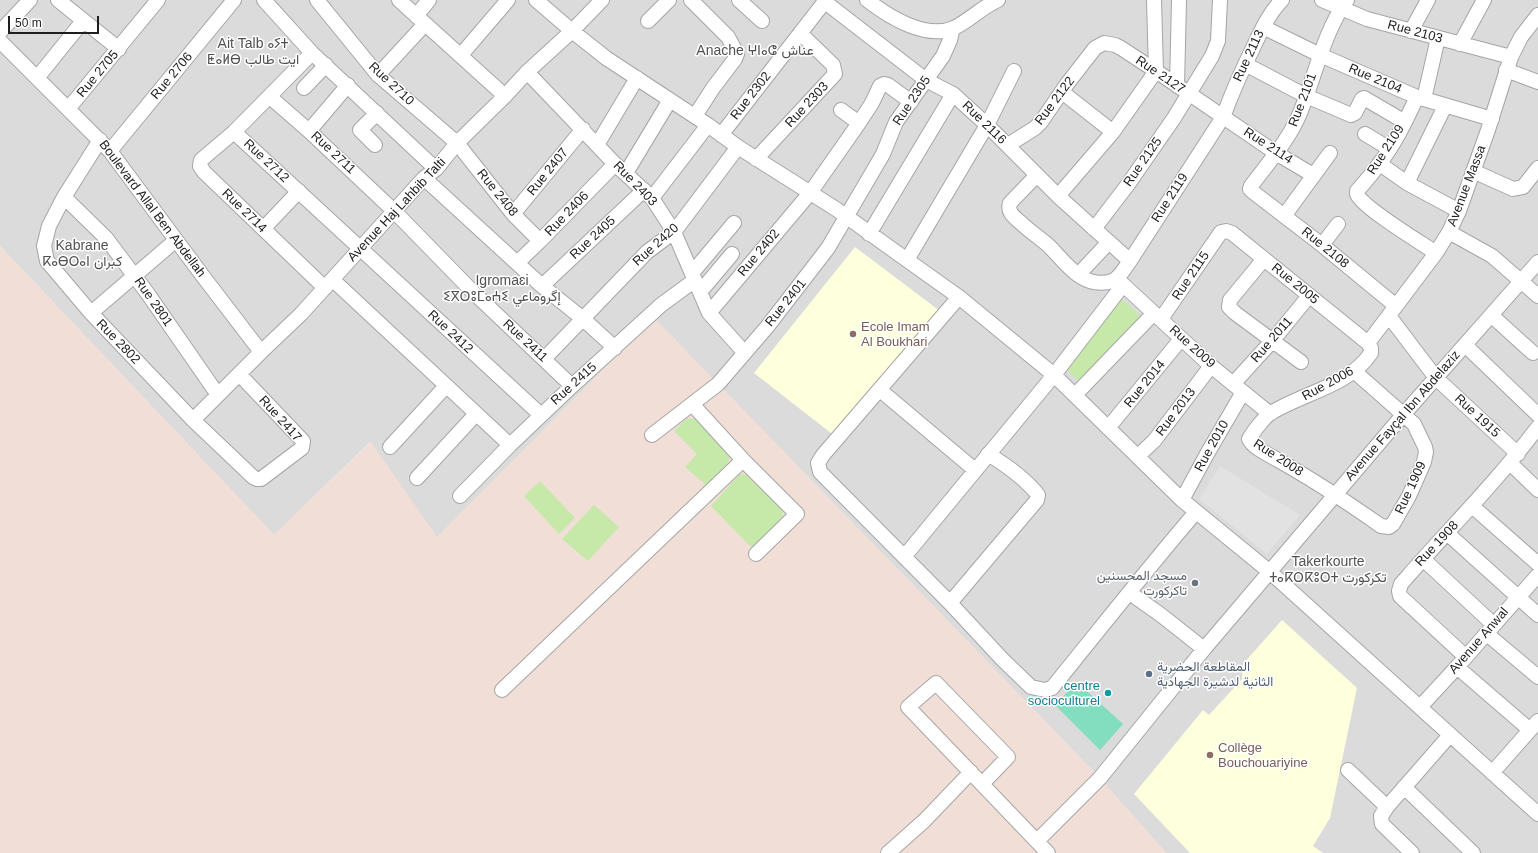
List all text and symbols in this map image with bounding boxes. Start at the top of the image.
scale bar [10,8,101,34]
text: 50 m [15,16,42,30]
street label: Rue 2103 [1386,17,1444,47]
street label: Rue 2113 [1230,28,1268,84]
district label: Ait Talb ⴰⵢⵜ ⵟⴰⵍⴱ ايت طالب [207,36,299,68]
district label: Anache ⵖⵏⴰⵛ عناش [696,43,814,59]
street label: Rue 2705 [74,47,122,101]
street label: Rue 2706 [148,49,196,103]
street label: Rue 2127 [1132,53,1188,97]
street label: Rue 2710 [365,59,417,109]
street label: Rue 2104 [1346,61,1404,97]
street label: Rue 2302 [727,69,775,123]
street label: Rue 2101 [1286,71,1320,129]
street label: Rue 2305 [890,73,934,129]
street label: Rue 2122 [1032,74,1078,128]
street label: Rue 2303 [782,79,832,131]
street label: Rue 2116 [959,98,1009,148]
street label: Rue 2109 [1364,122,1408,178]
street label: Rue 2114 [1241,124,1295,168]
street label: Rue 2711 [307,128,359,178]
street label: Rue 2125 [1120,134,1166,190]
street label: Rue 2712 [240,136,292,186]
street label: Boulevard Allal Ben Abdellah [95,137,209,281]
street label: Avenue Massa [1444,143,1490,229]
street label: Rue 2407 [524,145,572,199]
street label: Avenue Haj Lahbib Talti [345,155,449,265]
street label: Rue 2403 [610,158,660,210]
street label: Rue 2408 [473,166,521,220]
street label: Rue 2119 [1148,171,1192,225]
street label: Rue 2714 [218,186,270,236]
street label: Rue 2406 [542,188,592,240]
street label: Rue 2405 [567,213,619,263]
street label: Rue 2420 [630,220,682,270]
street label: Rue 2108 [1298,224,1352,272]
street label: Rue 2402 [735,226,783,280]
district label: Kabrane ⴽⴰⴱⵔⴰⵏ كبران [42,238,122,270]
street label: Rue 2115 [1169,249,1213,303]
street label: Rue 2005 [1268,260,1322,308]
district label: Igromaɛi ⵉⴳⵔⵓⵎⴰⵄⵉ إگروماعي [443,273,561,306]
street label: Rue 2801 [130,274,176,330]
street label: Rue 2401 [762,276,810,330]
street label: Rue 2412 [424,307,476,357]
street label: Rue 2011 [1248,314,1296,366]
street label: Rue 2802 [93,316,143,368]
street label: Rue 2411 [499,316,551,366]
place label: Ecole Imam Al Boukhari [861,319,930,350]
street label: Rue 2009 [1166,322,1218,372]
marker: Ecole Imam Al Boukhari [848,329,858,339]
street label: Avenue Fayçal Ibn Abdelaziz [1342,348,1464,484]
street label: Rue 2014 [1121,357,1169,411]
street label: Rue 2415 [548,359,600,409]
street label: Rue 2006 [1300,364,1356,404]
street label: Rue 2013 [1153,385,1199,439]
street label: Rue 1915 [1451,391,1503,441]
street label: Rue 2417 [255,393,305,445]
street label: Rue 2010 [1192,418,1232,474]
street label: Rue 2008 [1250,436,1306,480]
street label: Rue 1909 [1392,459,1430,517]
street label: Rue 1908 [1412,518,1462,570]
district label: Takerkourte ⵜⴰⴽⵔⴽⵓⵔⵜ تكركورت [1269,554,1387,586]
place label: مسجد المحسنين تاكركورت [1097,568,1187,599]
marker: مسجد المحسنين تاكركورت [1190,578,1200,588]
street label: Avenue Anwal [1446,605,1512,677]
place label: المقاطعة الحضرية الثانية لدشيرة الجهادية [1157,659,1273,690]
marker: المقاطعة الحضرية الثانية لدشيرة الجهادية [1144,669,1154,679]
place label: centre socioculturel [1028,678,1100,709]
marker: centre socioculturel [1103,688,1113,698]
place label: Collège Bouchouariyine [1218,740,1308,771]
marker: Collège Bouchouariyine [1205,750,1215,760]

